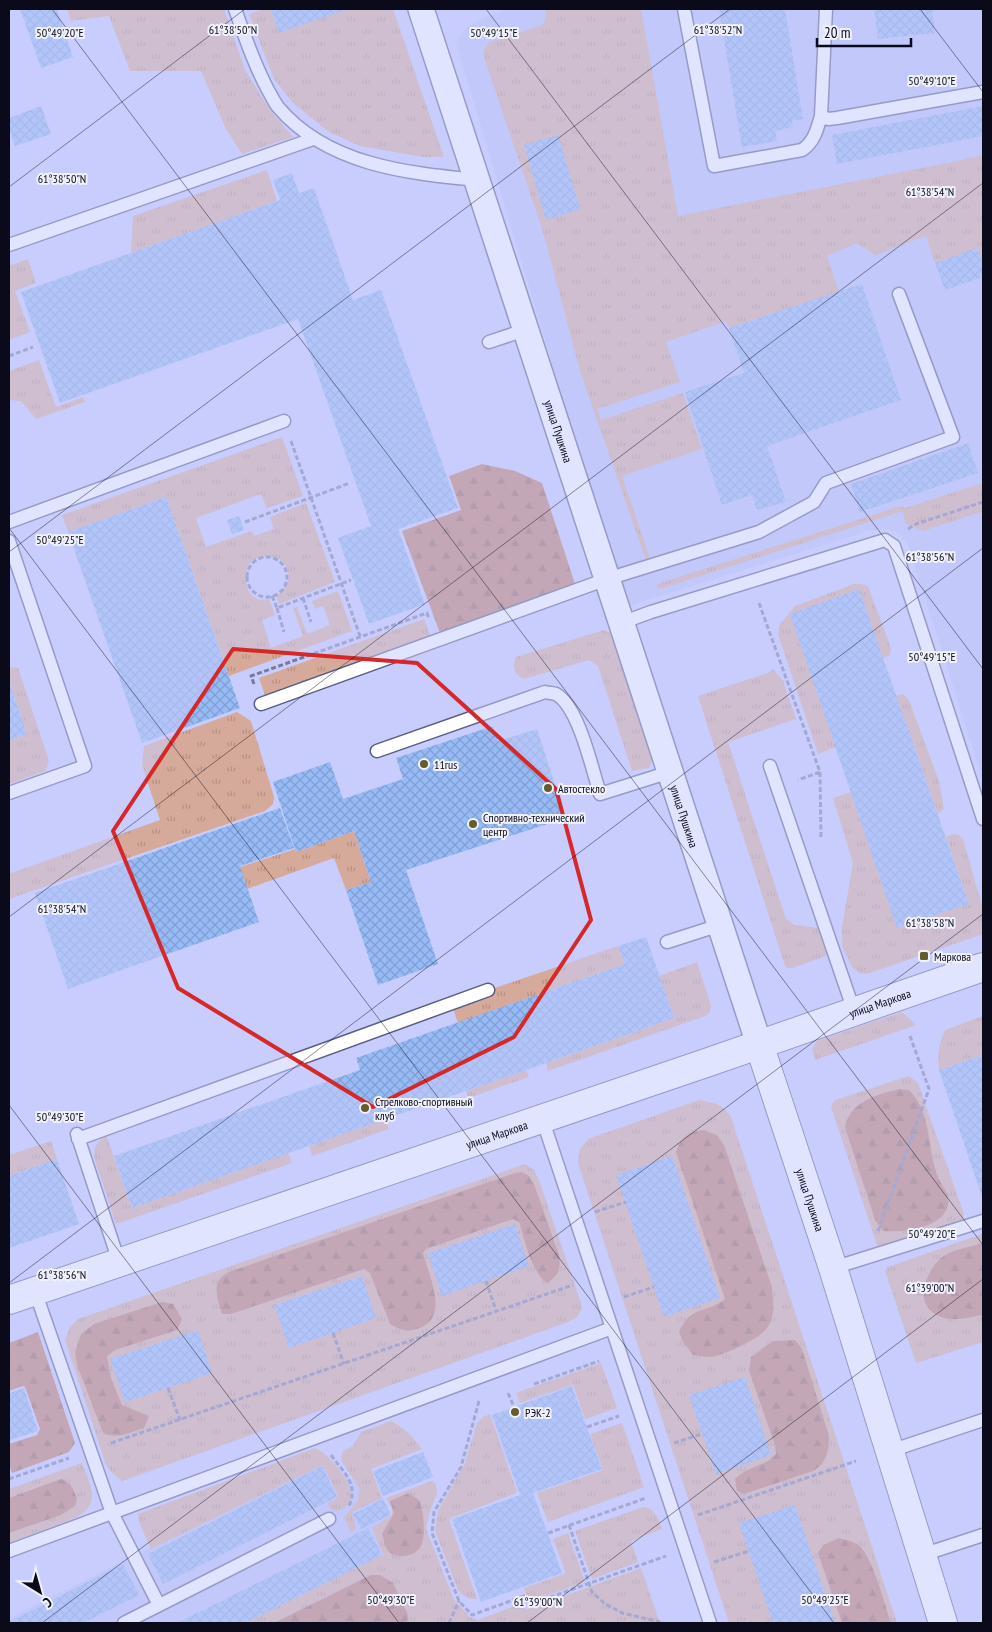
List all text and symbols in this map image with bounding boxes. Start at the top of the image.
scale bar [817,15,911,47]
text: 61°38'50"N [209,22,257,37]
text: 61°38'52"N [694,22,742,37]
text: 20 m [824,23,850,42]
text: 50°49'20"E [36,25,84,40]
text: 50°49'15"E [470,25,518,40]
text: 50°49'10"E [908,73,956,88]
text: 61°38'50"N [38,171,86,186]
text: 61°38'54"N [906,184,954,199]
street label: улица Пушкина [542,398,576,465]
text: 50°49'25"E [36,532,84,547]
text: 61°38'56"N [906,549,954,564]
text: 50°49'15"E [908,649,956,664]
place label: 11rus [434,757,457,772]
marker: 11rus [418,758,430,770]
place label: Автостекло [558,781,605,796]
marker: Автостекло [542,782,554,794]
street label: улица Пушкина [667,783,702,850]
place label: Спортивно-технический центр [483,810,585,839]
marker: Спортивно-технический центр [467,818,479,830]
text: 61°38'54"N [38,901,86,916]
text: 61°38'58"N [906,915,954,930]
place label: Маркова [934,949,971,964]
marker: Маркова [918,950,930,962]
street label: улица Маркова [847,985,913,1020]
place label: Стрелково-спортивный клуб [375,1094,472,1123]
marker: Стрелково-спортивный клуб [359,1102,371,1114]
text: 50°49'30"E [36,1109,84,1124]
street label: улица Маркова [464,1117,530,1152]
street label: улица Пушкина [793,1166,828,1233]
text: 50°49'20"E [908,1226,956,1241]
text: 61°38'56"N [38,1267,86,1282]
text: 61°39'00"N [906,1280,954,1295]
place label: РЭК-2 [525,1405,551,1420]
marker: РЭК-2 [509,1406,521,1418]
north arrow [15,1567,65,1617]
text: 50°49'30"E [367,1592,415,1607]
text: 50°49'25"E [801,1592,849,1607]
text: С [39,1593,56,1612]
text: 61°39'00"N [514,1594,562,1609]

